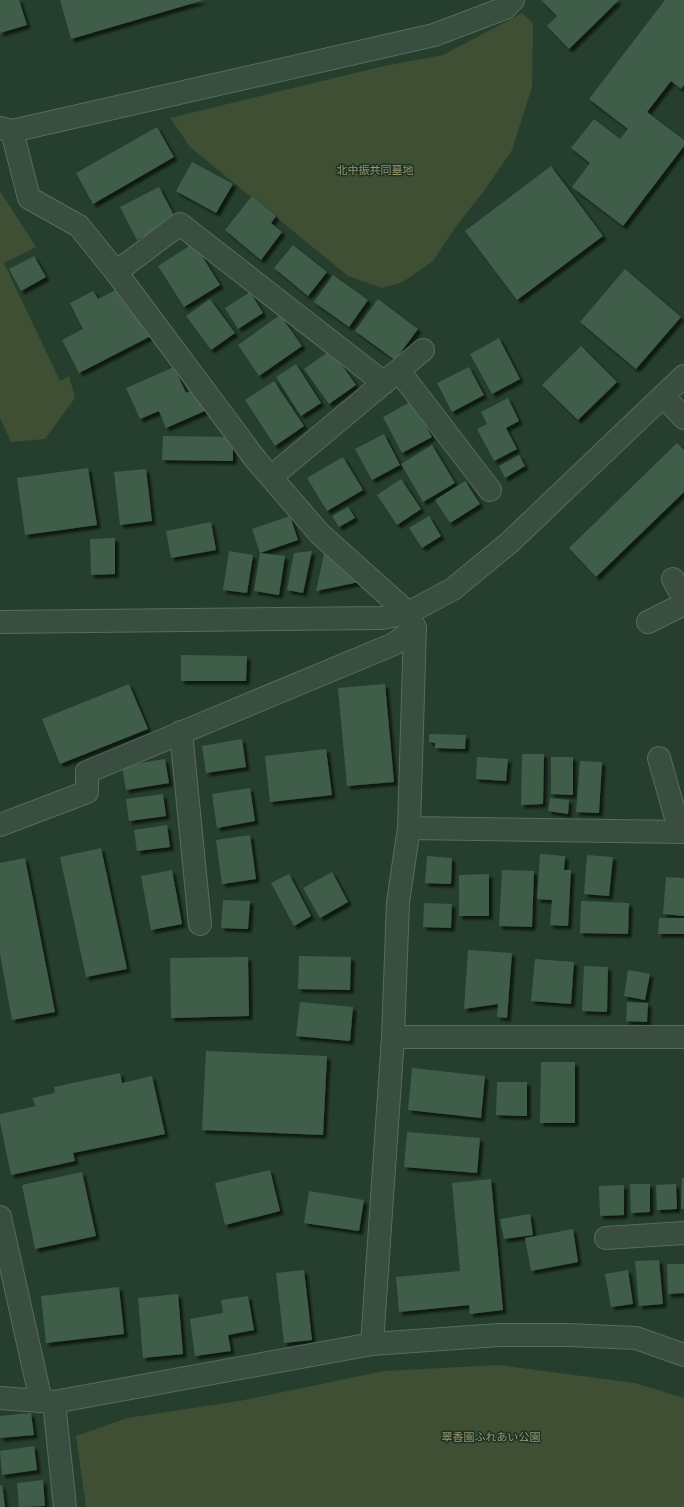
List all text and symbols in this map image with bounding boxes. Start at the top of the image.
park label: 北中振共同墓地 [337,163,414,177]
park label: 翠香園ふれあい公園 [442,1430,541,1444]

